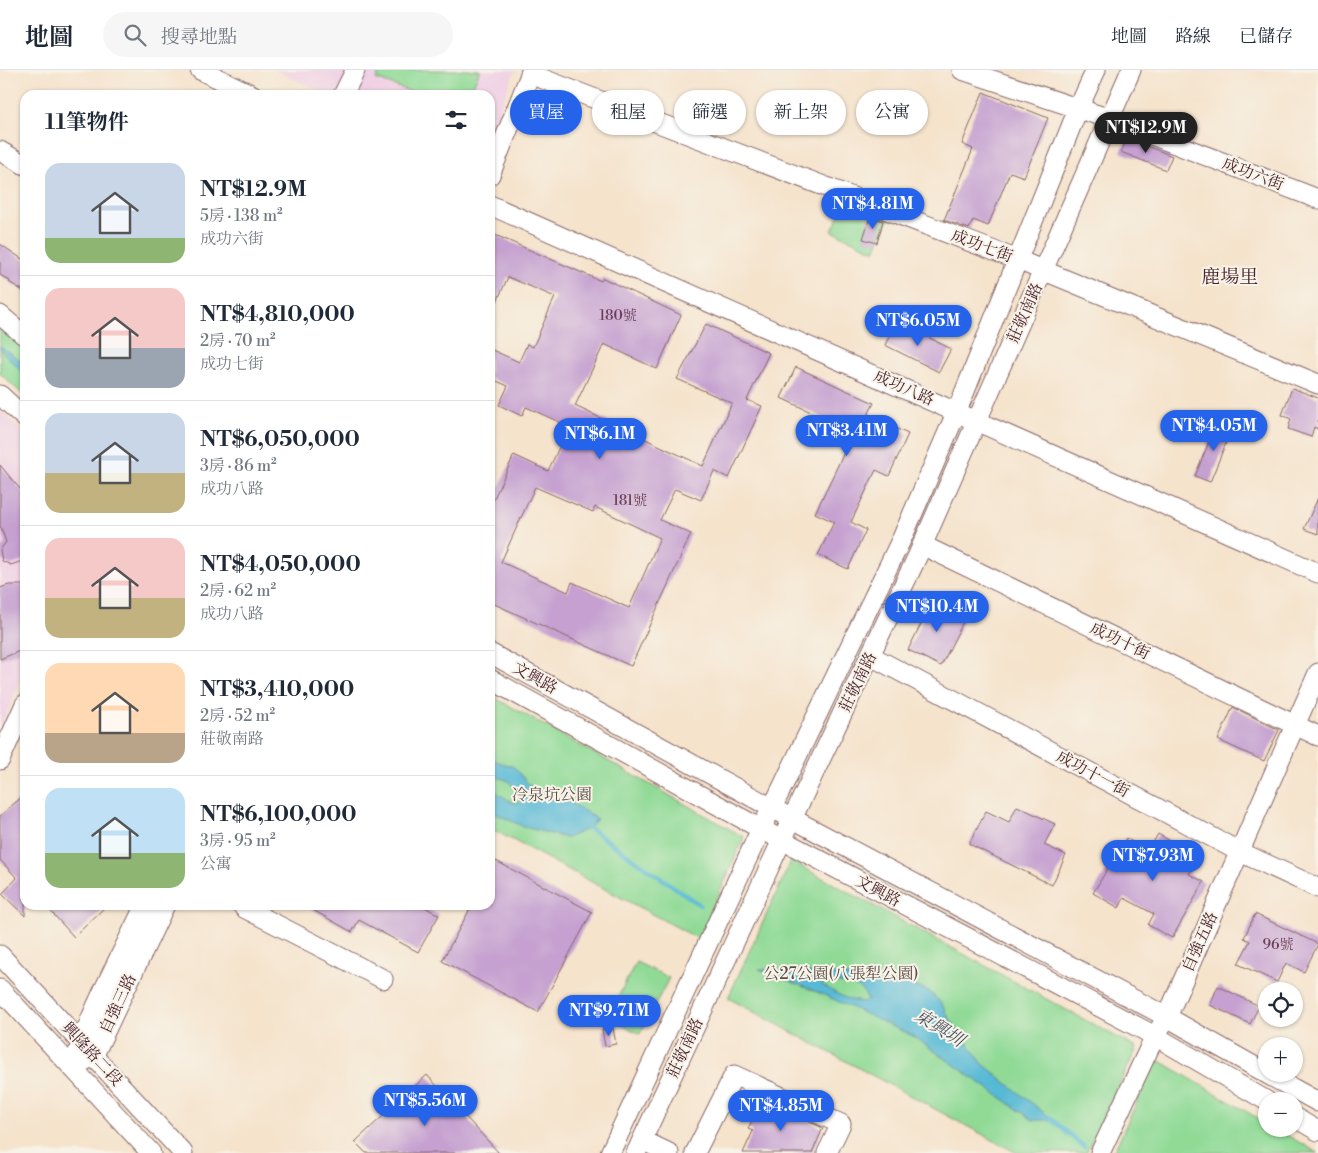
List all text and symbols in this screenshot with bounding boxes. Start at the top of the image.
search box [103,12,453,57]
icon: search [121,21,149,49]
text: 地圖 [25,23,73,53]
text: 搜尋地點 [161,25,237,49]
text: 地圖 [1111,25,1147,48]
text: 路線 [1175,25,1211,48]
text: 已儲存 [1239,25,1293,48]
chip: 買屋 [510,90,582,135]
chip: 租屋 [592,90,664,135]
chip: 篩選 [674,90,746,135]
chip: 新上架 [756,90,846,135]
chip: 公寓 [856,90,928,135]
icon: filters [442,106,470,134]
text: 11筆物件 [45,110,129,136]
pin: NT$12.9M [1094,112,1198,154]
text: NT$12.9M [1105,118,1187,138]
street label: 成功六街 [1220,153,1286,195]
text: NT$12.9M [200,177,306,203]
icon: home [85,183,145,243]
pin: NT$4.81M [821,188,925,230]
text: NT$4.81M [832,194,914,214]
text: 5房 · 138 m² [200,206,283,226]
street label: 成功七街 [949,225,1015,267]
text: 成功六街 [200,229,264,249]
district label: 鹿場里 [1201,265,1259,289]
street label: 莊敬南路 [1003,280,1047,346]
text: NT$4,810,000 [200,302,355,328]
pin: NT$6.05M [866,304,970,347]
house number: 180號 [599,307,637,325]
icon: home [85,308,145,368]
text: NT$6.05M [876,311,960,331]
text: 2房 · 70 m² [200,331,276,351]
text: 成功七街 [200,354,264,374]
street label: 成功八路 [871,366,937,410]
pin: NT$4.05M [1162,410,1266,452]
pin: NT$3.41M [795,414,899,457]
text: NT$4.05M [1171,416,1257,436]
pin: NT$6.1M [554,418,646,460]
text: NT$3.41M [807,421,887,441]
text: NT$6.1M [565,424,635,444]
text: NT$6,050,000 [200,427,360,453]
icon: home [85,433,145,493]
text: 3房 · 86 m² [200,456,277,476]
text: 成功八路 [200,479,264,499]
house number: 181號 [613,492,647,510]
text: NT$4,050,000 [200,552,361,578]
icon: home [85,558,145,618]
text: 2房 · 62 m² [200,581,276,601]
pin: NT$10.4M [885,590,989,633]
text: NT$10.4M [896,597,978,617]
text: 成功八路 [200,604,264,624]
street label: 成功十街 [1087,618,1153,664]
street label: 莊敬南路 [835,649,881,715]
street label: 文興路 [509,658,561,698]
text: NT$3,410,000 [200,677,354,703]
icon: home [85,683,145,743]
text: 2房 · 52 m² [200,706,275,726]
text: 莊敬南路 [200,729,264,749]
street label: 成功十一街 [1053,746,1133,802]
park label: 冷泉坑公園 [512,785,592,805]
text: NT$6,100,000 [200,802,356,828]
icon: home [85,808,145,868]
text: 3房 · 95 m² [200,831,276,851]
pin: NT$7.93M [1101,840,1205,882]
text: NT$7.93M [1112,846,1194,866]
text: 公寓 [200,854,232,874]
street label: 文興路 [852,871,904,911]
street label: 自強五路 [1178,909,1222,975]
house number: 96號 [1263,936,1293,954]
park label: 公27公園(八張犁公園) [763,964,919,984]
street label: 自強三路 [95,971,141,1037]
map controls [1258,982,1303,1137]
button: locate [1258,982,1303,1027]
pin: NT$9.71M [557,994,661,1037]
text: NT$9.71M [569,1001,649,1021]
water label: 東興圳 [910,1004,971,1054]
street label: 莊敬南路 [662,1015,708,1081]
street label: 興隆路二段 [57,1018,127,1090]
button: + [1258,1037,1303,1082]
pin: NT$5.56M [373,1084,477,1127]
pin: NT$4.85M [729,1090,833,1132]
text: NT$5.56M [384,1091,466,1111]
button: − [1258,1092,1303,1137]
text: NT$4.85M [739,1096,823,1116]

